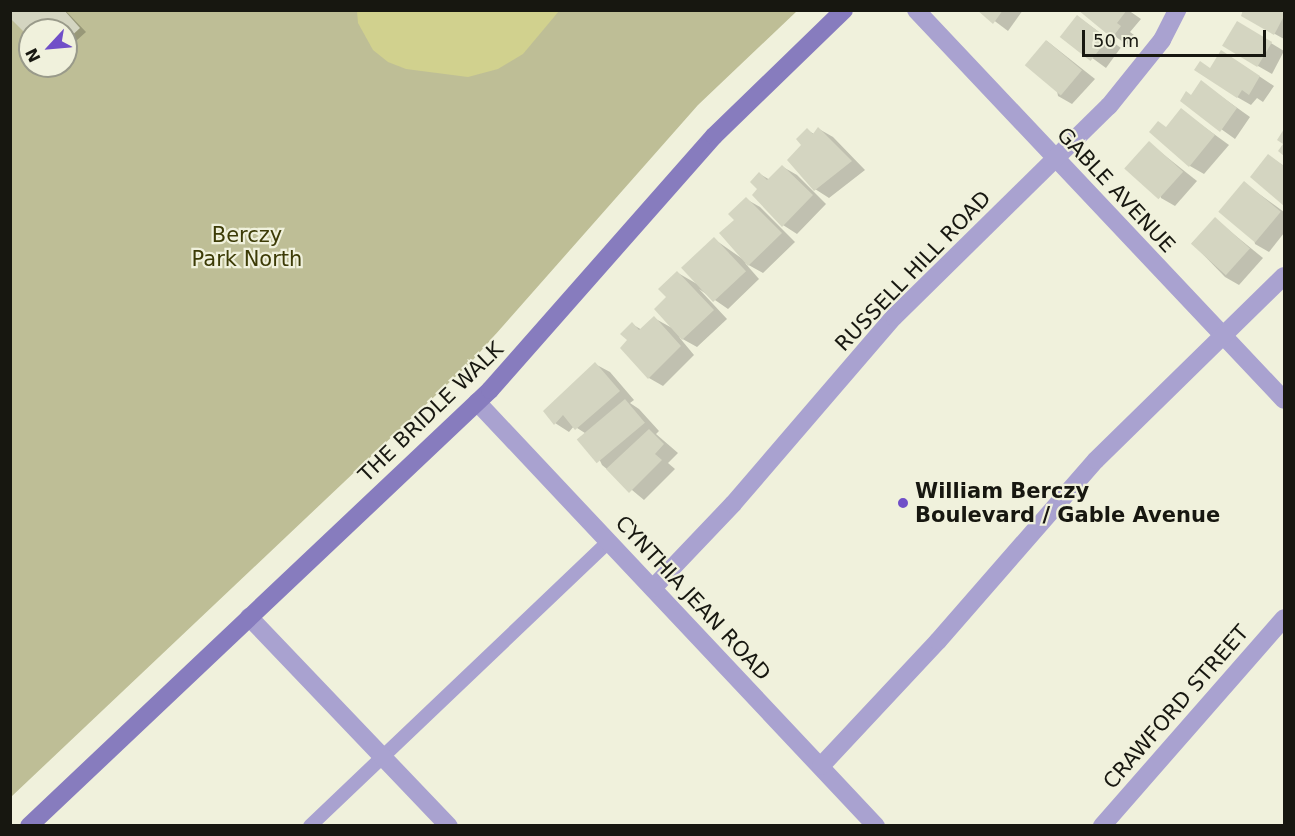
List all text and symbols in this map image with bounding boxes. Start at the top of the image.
north arrow [18,18,78,78]
scale bar [1085,18,1270,56]
text: 50 m [1093,30,1139,51]
text: N [22,45,45,65]
street label: GABLE AVENUE [1052,122,1180,258]
street label: RUSSELL HILL ROAD [830,186,996,356]
park label: Berczy Park North [192,222,302,272]
street label: THE BRIDLE WALK [354,337,508,487]
place label: William Berczy Boulevard / Gable Avenue [915,478,1220,528]
marker: William Berczy Boulevard / Gable Avenue [896,496,910,510]
street label: CYNTHIA JEAN ROAD [610,510,776,686]
street label: CRAWFORD STREET [1098,620,1254,794]

